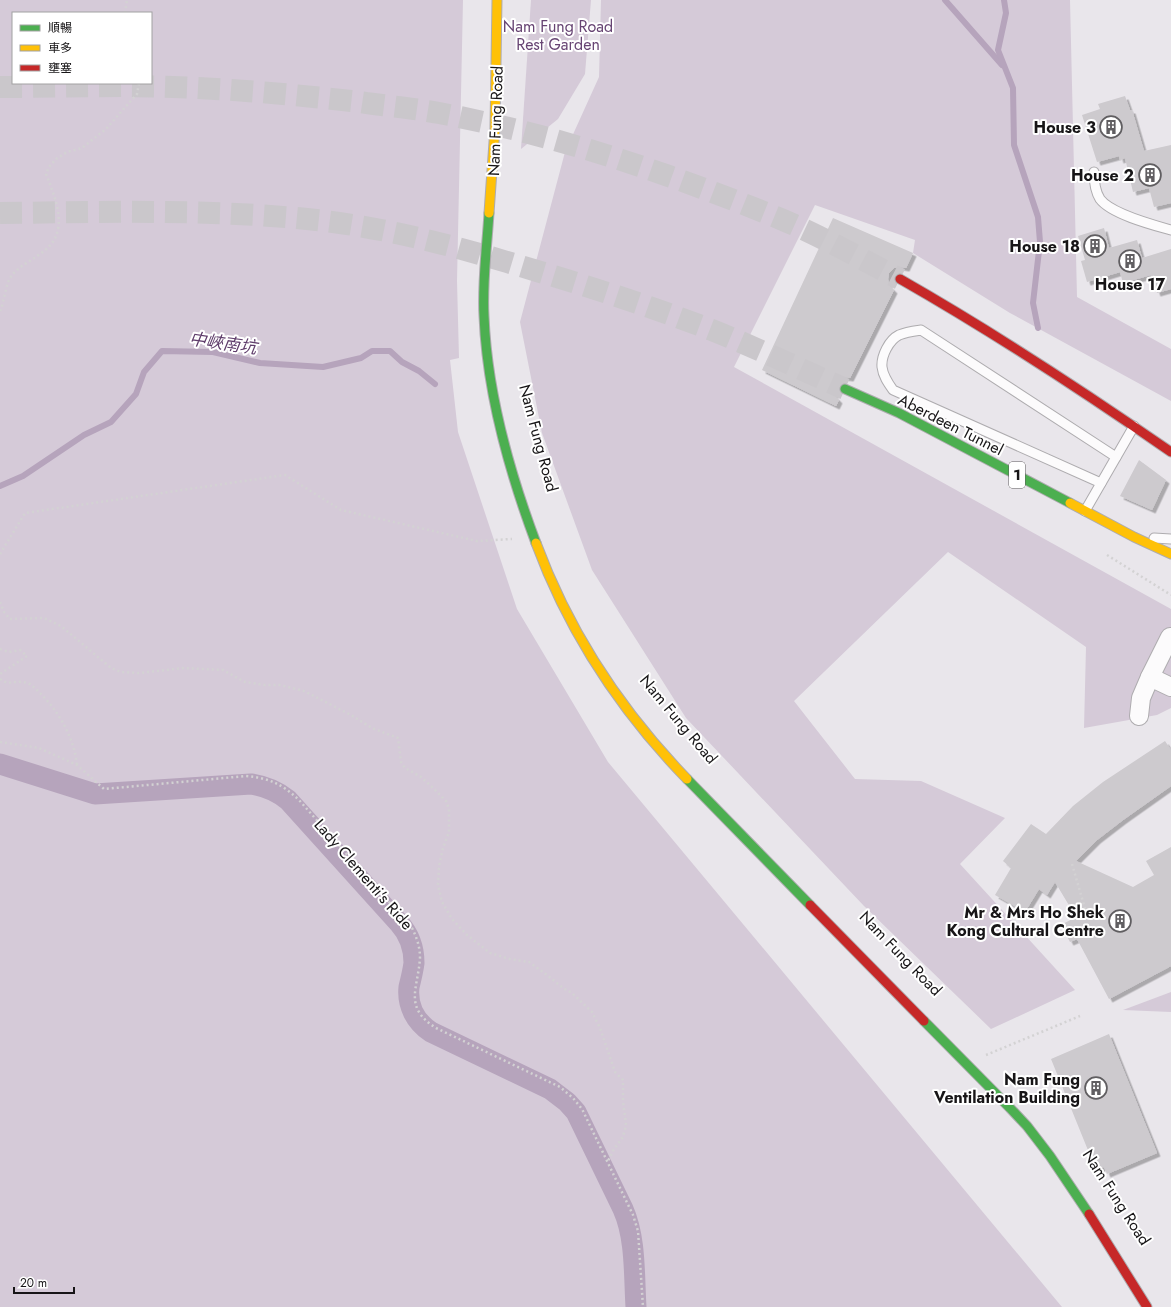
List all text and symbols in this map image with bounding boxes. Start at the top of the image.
legend [12,12,152,84]
park label: Nam Fung Road Rest Garden [503,15,613,56]
text: 順暢 [48,19,72,37]
text: 車多 [48,39,72,57]
text: 壅塞 [48,59,72,77]
street label: Nam Fung Road [482,66,509,177]
building icon: House 3 [1098,114,1124,140]
place label: House 3 [1034,116,1096,139]
building icon: House 2 [1137,162,1163,188]
place label: House 2 [1071,164,1134,187]
building icon: House 18 [1082,233,1108,259]
place label: House 18 [1009,235,1080,258]
building icon: House 17 [1117,248,1143,274]
place label: House 17 [1095,273,1165,296]
water label: 中峽南坑 [188,326,261,360]
street label: Nam Fung Road [513,382,564,494]
street label: Aberdeen Tunnel [894,388,1007,461]
road number: 1 [1009,462,1025,488]
street label: Nam Fung Road [634,670,723,769]
street label: Lady Clementi's Ride [309,814,418,935]
place label: Mr & Mrs Ho Shek Kong Cultural Centre [947,901,1105,942]
street label: Nam Fung Road [854,906,947,1001]
building icon: Mr & Mrs Ho Shek Kong Cultural Centre [1107,908,1133,934]
place label: Nam Fung Ventilation Building [933,1068,1080,1109]
building icon: Nam Fung Ventilation Building [1083,1075,1109,1101]
street label: Nam Fung Road [1077,1145,1156,1250]
scale bar [14,1269,74,1295]
text: 20 m [20,1274,47,1292]

